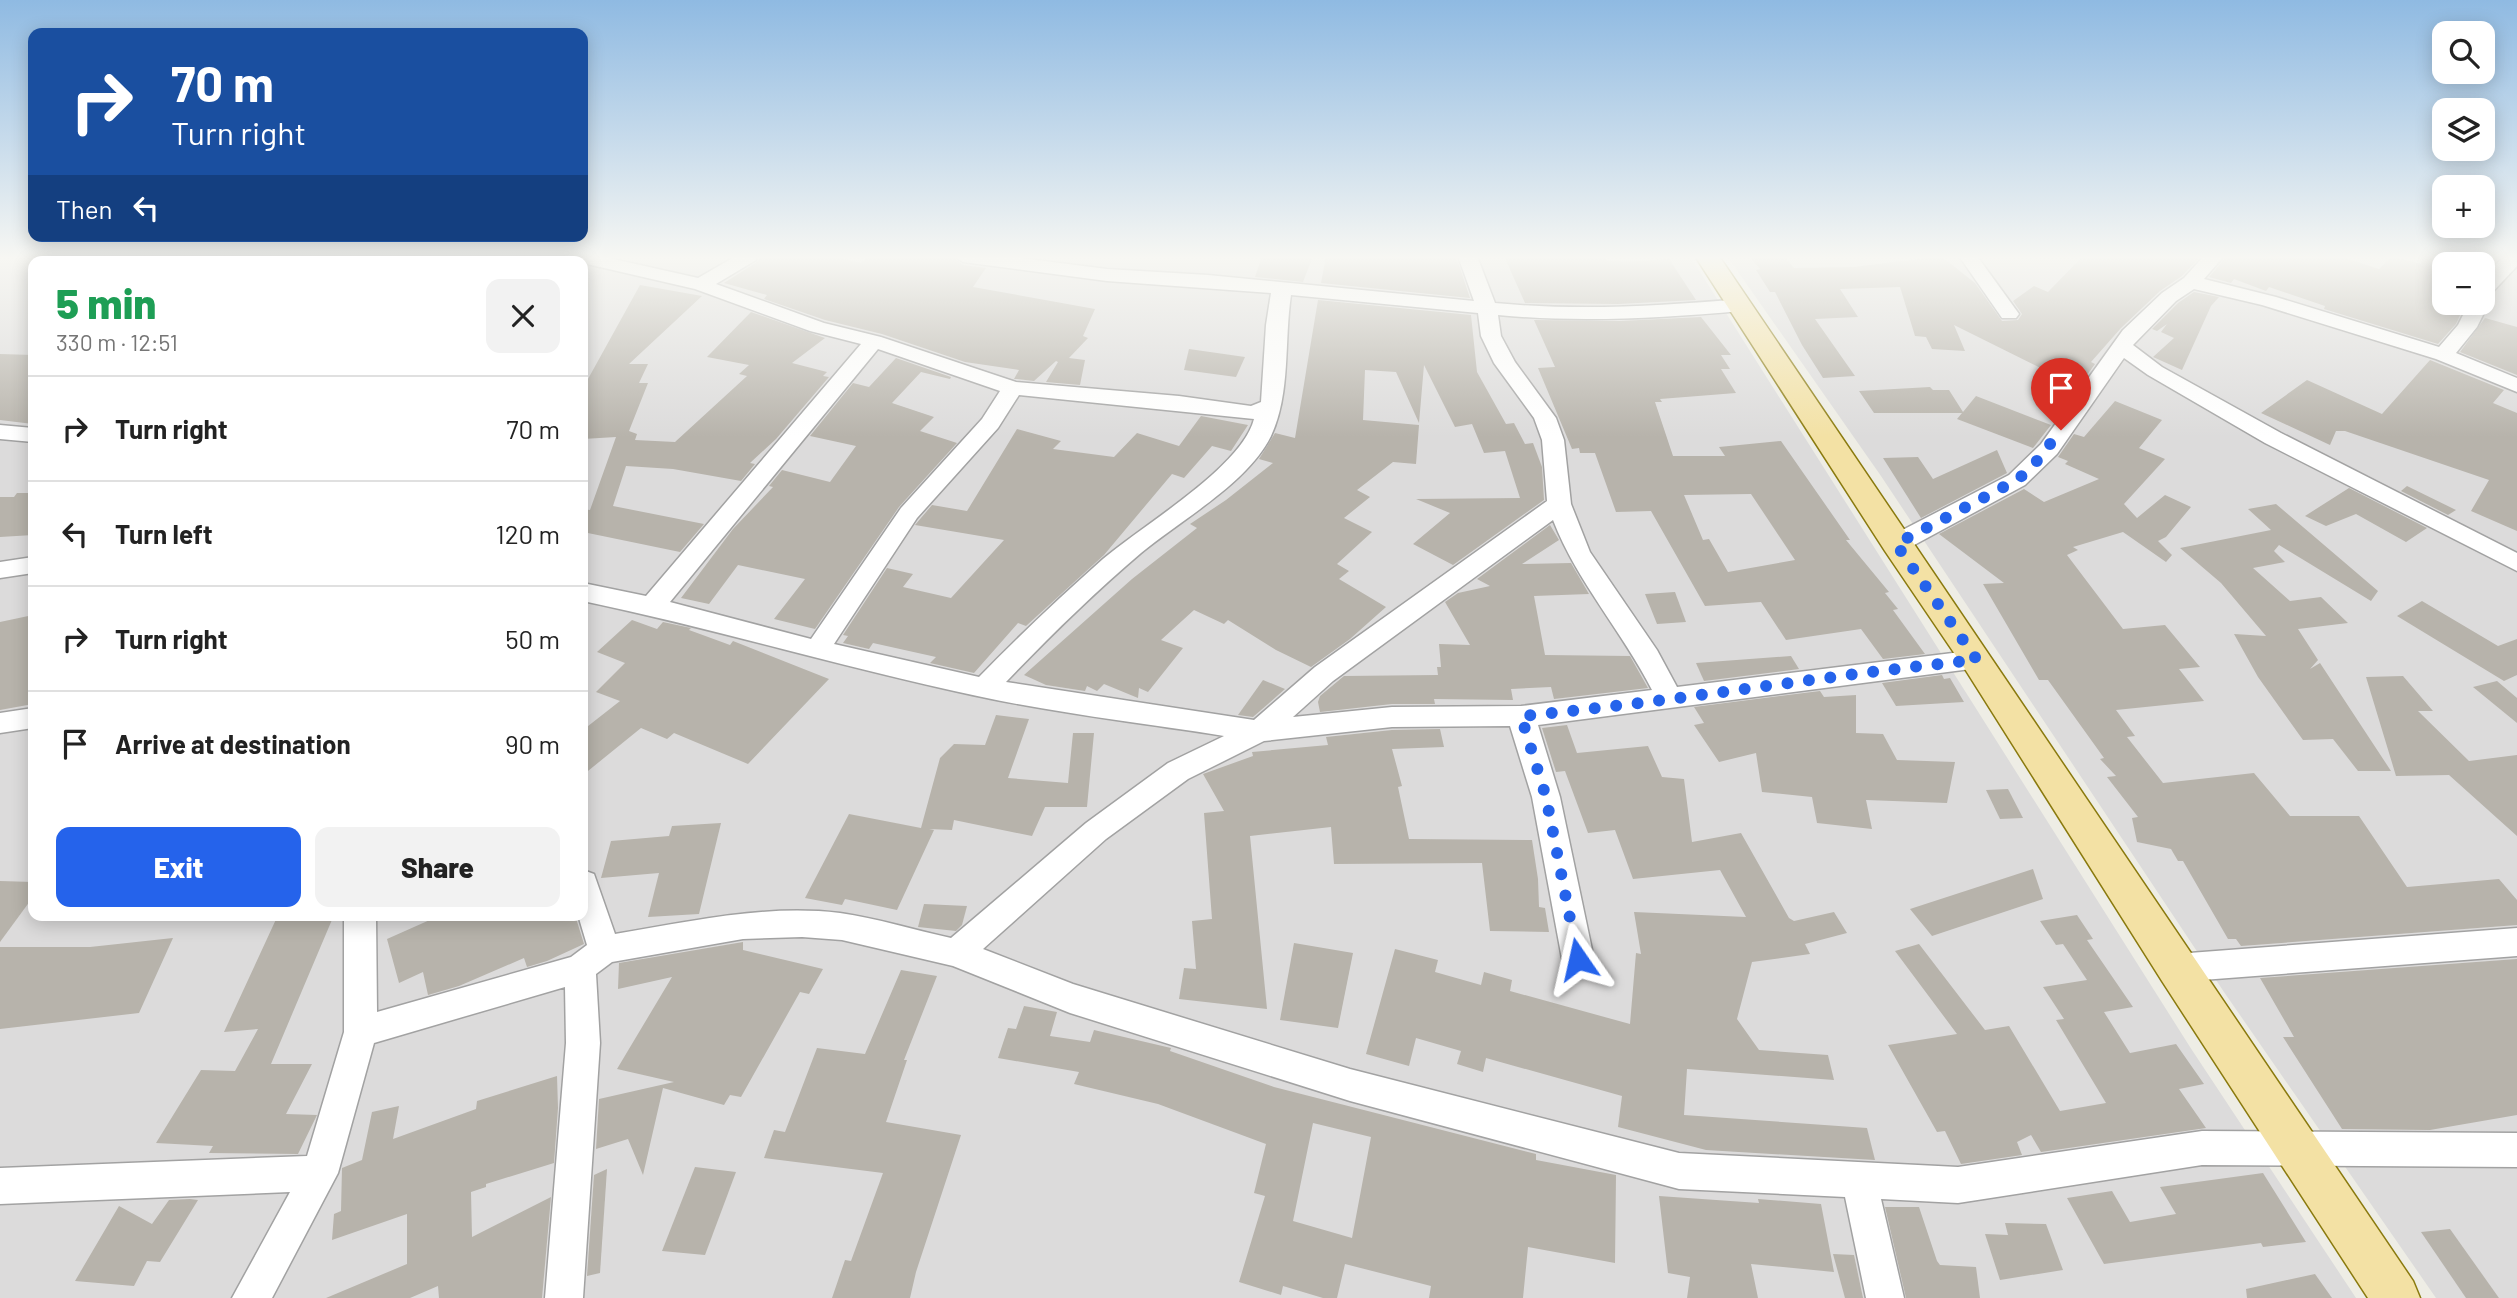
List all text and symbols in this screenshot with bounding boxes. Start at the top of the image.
map controls [2432,21,2495,315]
button: search [2432,21,2495,84]
text: 70 m [171,53,274,112]
icon: right [56,56,147,147]
button: layers [2432,98,2495,161]
text: Turn right [171,113,306,151]
button: + [2432,175,2495,238]
icon: left [127,189,165,227]
text: Then [56,193,113,224]
button: − [2432,252,2495,315]
text: 5 min [56,277,156,327]
button: close [486,279,560,353]
text: 330 m · 12:51 [56,328,178,356]
pin [2031,358,2091,430]
icon: arrive [2042,369,2080,407]
icon: right [56,410,94,448]
text: Turn right [115,413,228,444]
text: 70 m [506,413,560,444]
icon: left [56,515,94,553]
text: Turn left [115,518,213,549]
text: 120 m [496,518,560,549]
icon: right [56,620,94,658]
text: Turn right [115,623,228,654]
text: 50 m [505,623,560,654]
icon: arrive [56,725,94,763]
text: Arrive at destination [115,728,351,759]
text: 90 m [505,728,560,759]
button: Exit [56,827,301,907]
button: Share [315,827,560,907]
position arrow [1541,922,1615,996]

